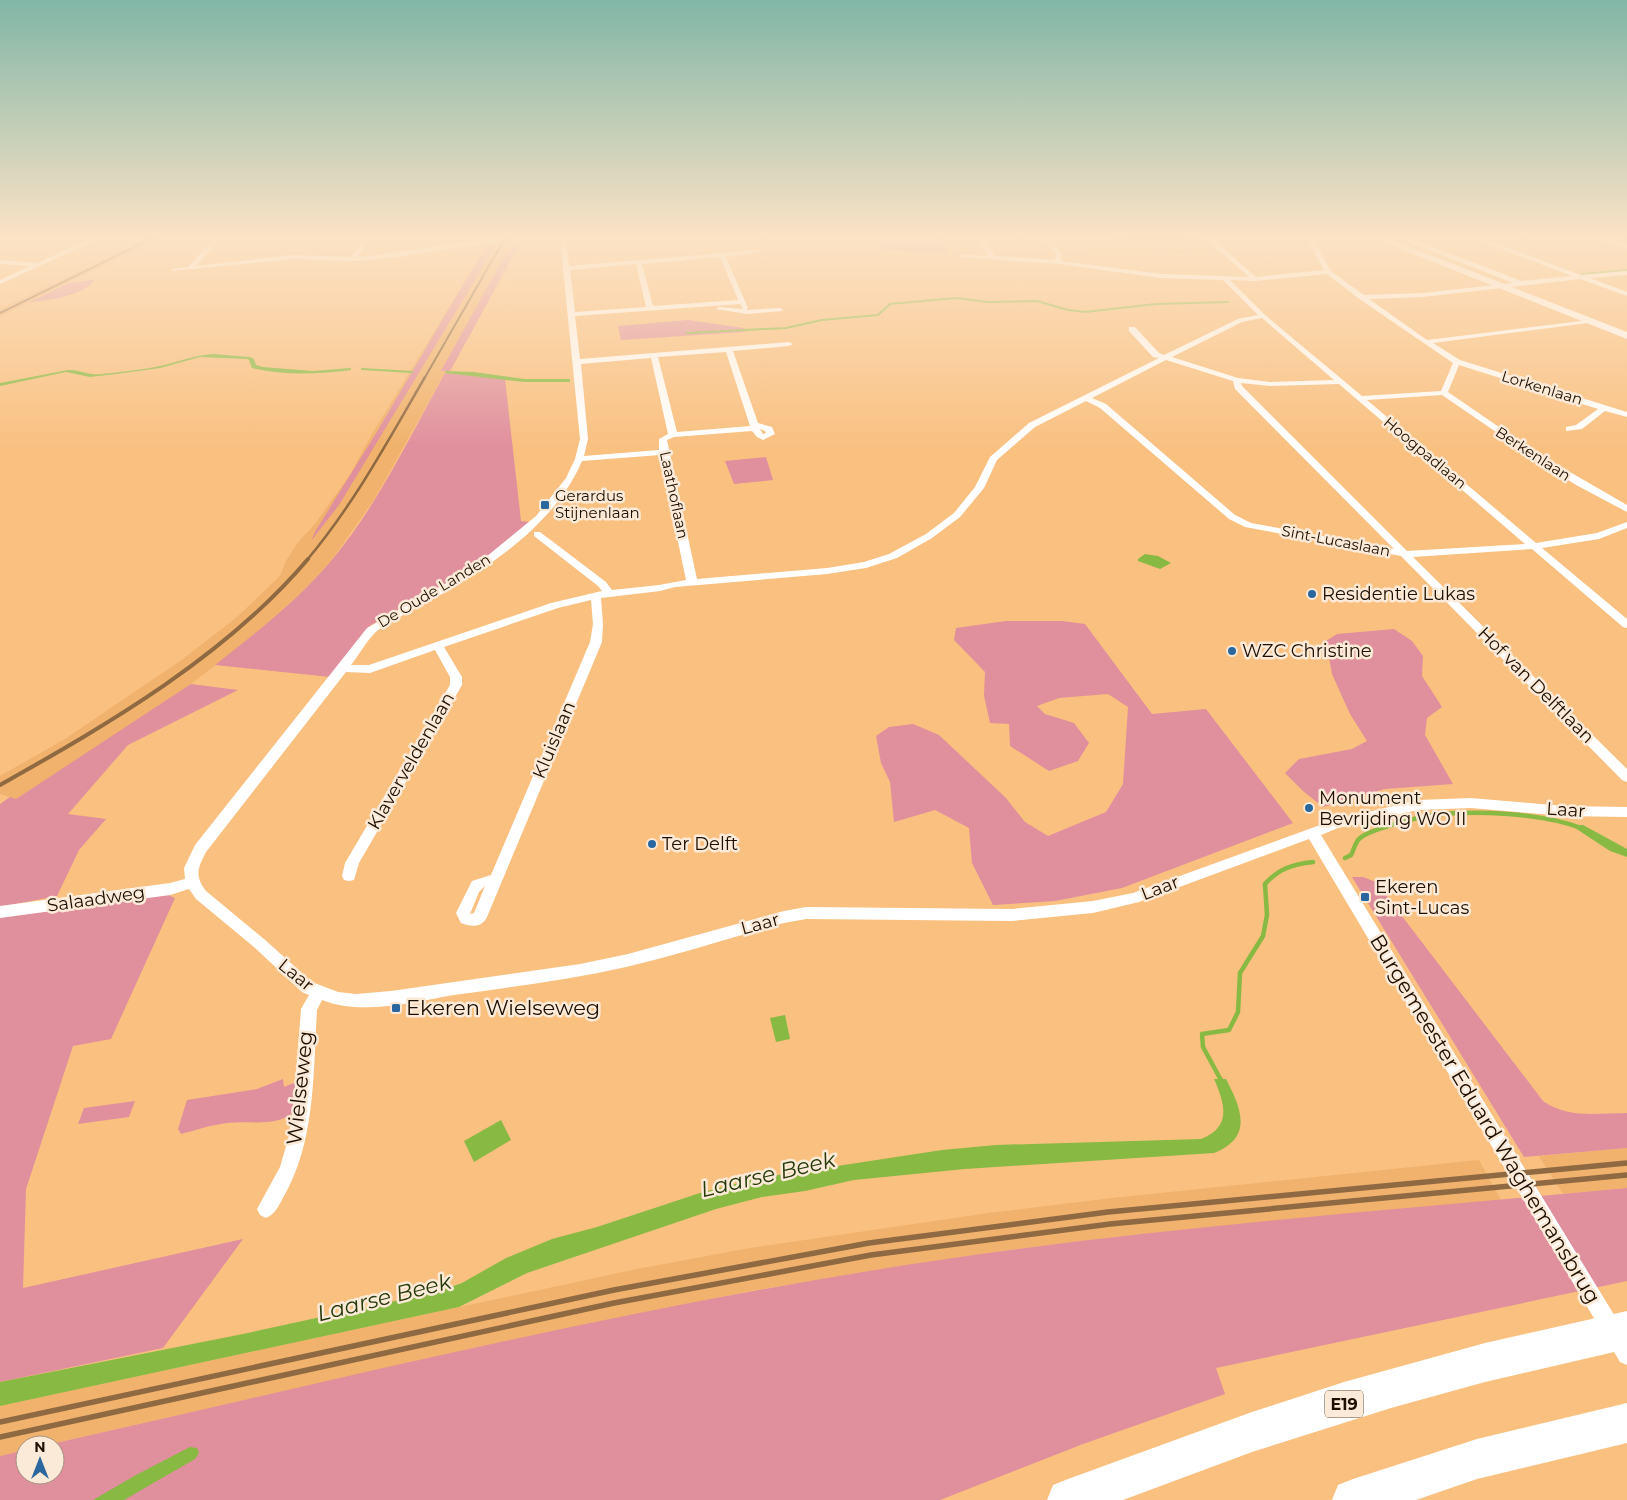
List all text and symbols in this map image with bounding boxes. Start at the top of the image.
street label: Lorkenlaan [1499,366,1585,409]
street label: Hoogpadlaan [1380,412,1471,493]
street label: Berkenlaan [1492,422,1575,485]
street label: Laathoflaan [656,449,693,540]
place label: Gerardus Stijnenlaan [555,486,640,522]
marker: Gerardus Stijnenlaan [539,499,551,511]
street label: Sint-Lucaslaan [1280,521,1392,560]
street label: De Oude Landen [374,549,494,632]
place label: Residentie Lukas [1322,583,1475,605]
marker: Residentie Lukas [1306,588,1318,600]
street label: Hof van Delftlaan [1473,622,1599,748]
place label: WZC Christine [1242,640,1372,662]
marker: WZC Christine [1226,645,1238,657]
street label: Klaverveldenlaan [363,689,459,833]
street label: Kluislaan [528,698,580,782]
place label: Monument Bevrijding WO II [1319,787,1466,830]
street label: Laar [1546,798,1586,822]
marker: Monument Bevrijding WO II [1303,802,1315,814]
place label: Ter Delft [662,833,738,855]
marker: Ter Delft [646,838,658,850]
street label: Laar [1138,871,1182,905]
place label: Ekeren Sint-Lucas [1375,876,1469,919]
street label: Salaadweg [46,881,146,917]
marker: Ekeren Sint-Lucas [1359,891,1371,903]
street label: Laar [738,908,782,940]
street label: Burgemeester Eduard Waghemansbrug [1365,930,1606,1308]
street label: Laar [274,954,318,996]
place label: Ekeren Wielseweg [406,995,600,1020]
marker: Ekeren Wielseweg [390,1002,402,1014]
street label: Wielseweg [281,1030,318,1146]
water label: Laarse Beek [698,1146,839,1203]
water label: Laarse Beek [314,1268,455,1327]
road number: E19 [1325,1390,1363,1418]
north arrow [15,1435,65,1485]
text: N [34,1438,46,1456]

